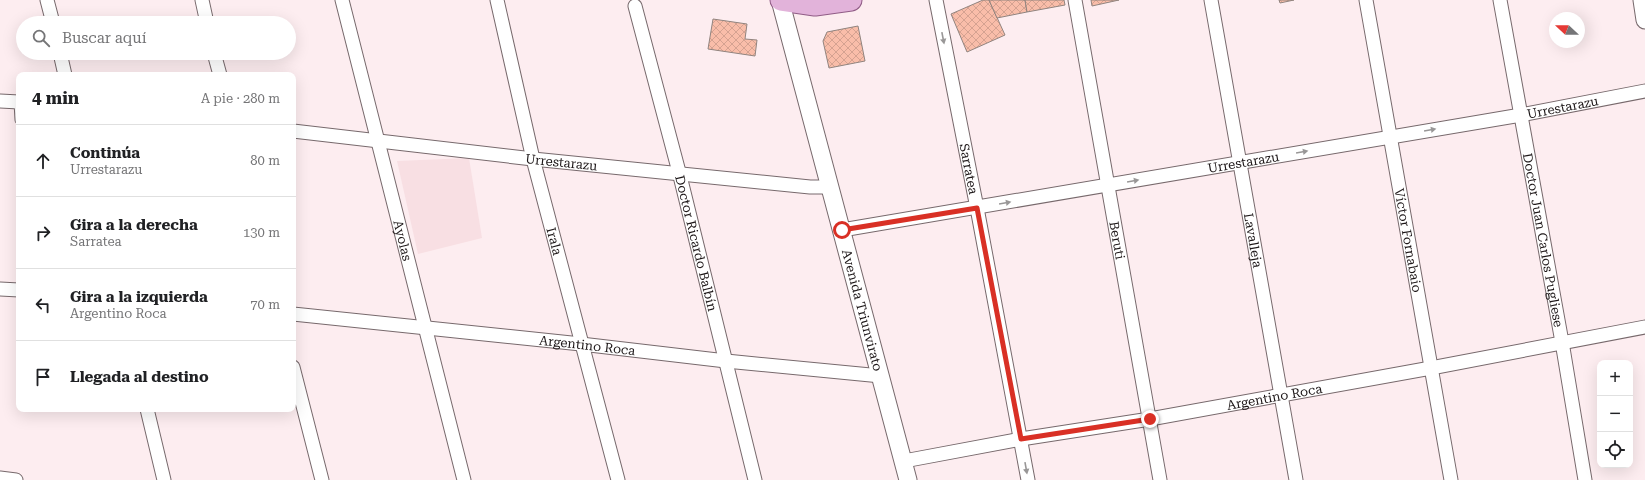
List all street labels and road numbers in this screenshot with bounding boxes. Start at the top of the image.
street label: Urrestarazu [1526,93,1600,122]
street label: Sarratea [956,142,981,196]
street label: Urrestarazu [1206,149,1280,176]
street label: Urrestarazu [524,151,598,173]
street label: Doctor Juan Carlos Pugliese [1520,152,1566,328]
street label: Doctor Ricardo Balbín [672,174,720,313]
street label: Víctor Fornabaio [1391,187,1425,294]
street label: Lavalleja [1241,212,1265,269]
street label: Ayolas [390,219,415,262]
street label: Beruti [1106,220,1128,261]
street label: Irala [543,226,565,257]
street label: Avenida Triunvirato [839,248,886,373]
street label: Argentino Roca [538,333,636,358]
street label: Argentino Roca [1226,381,1323,413]

